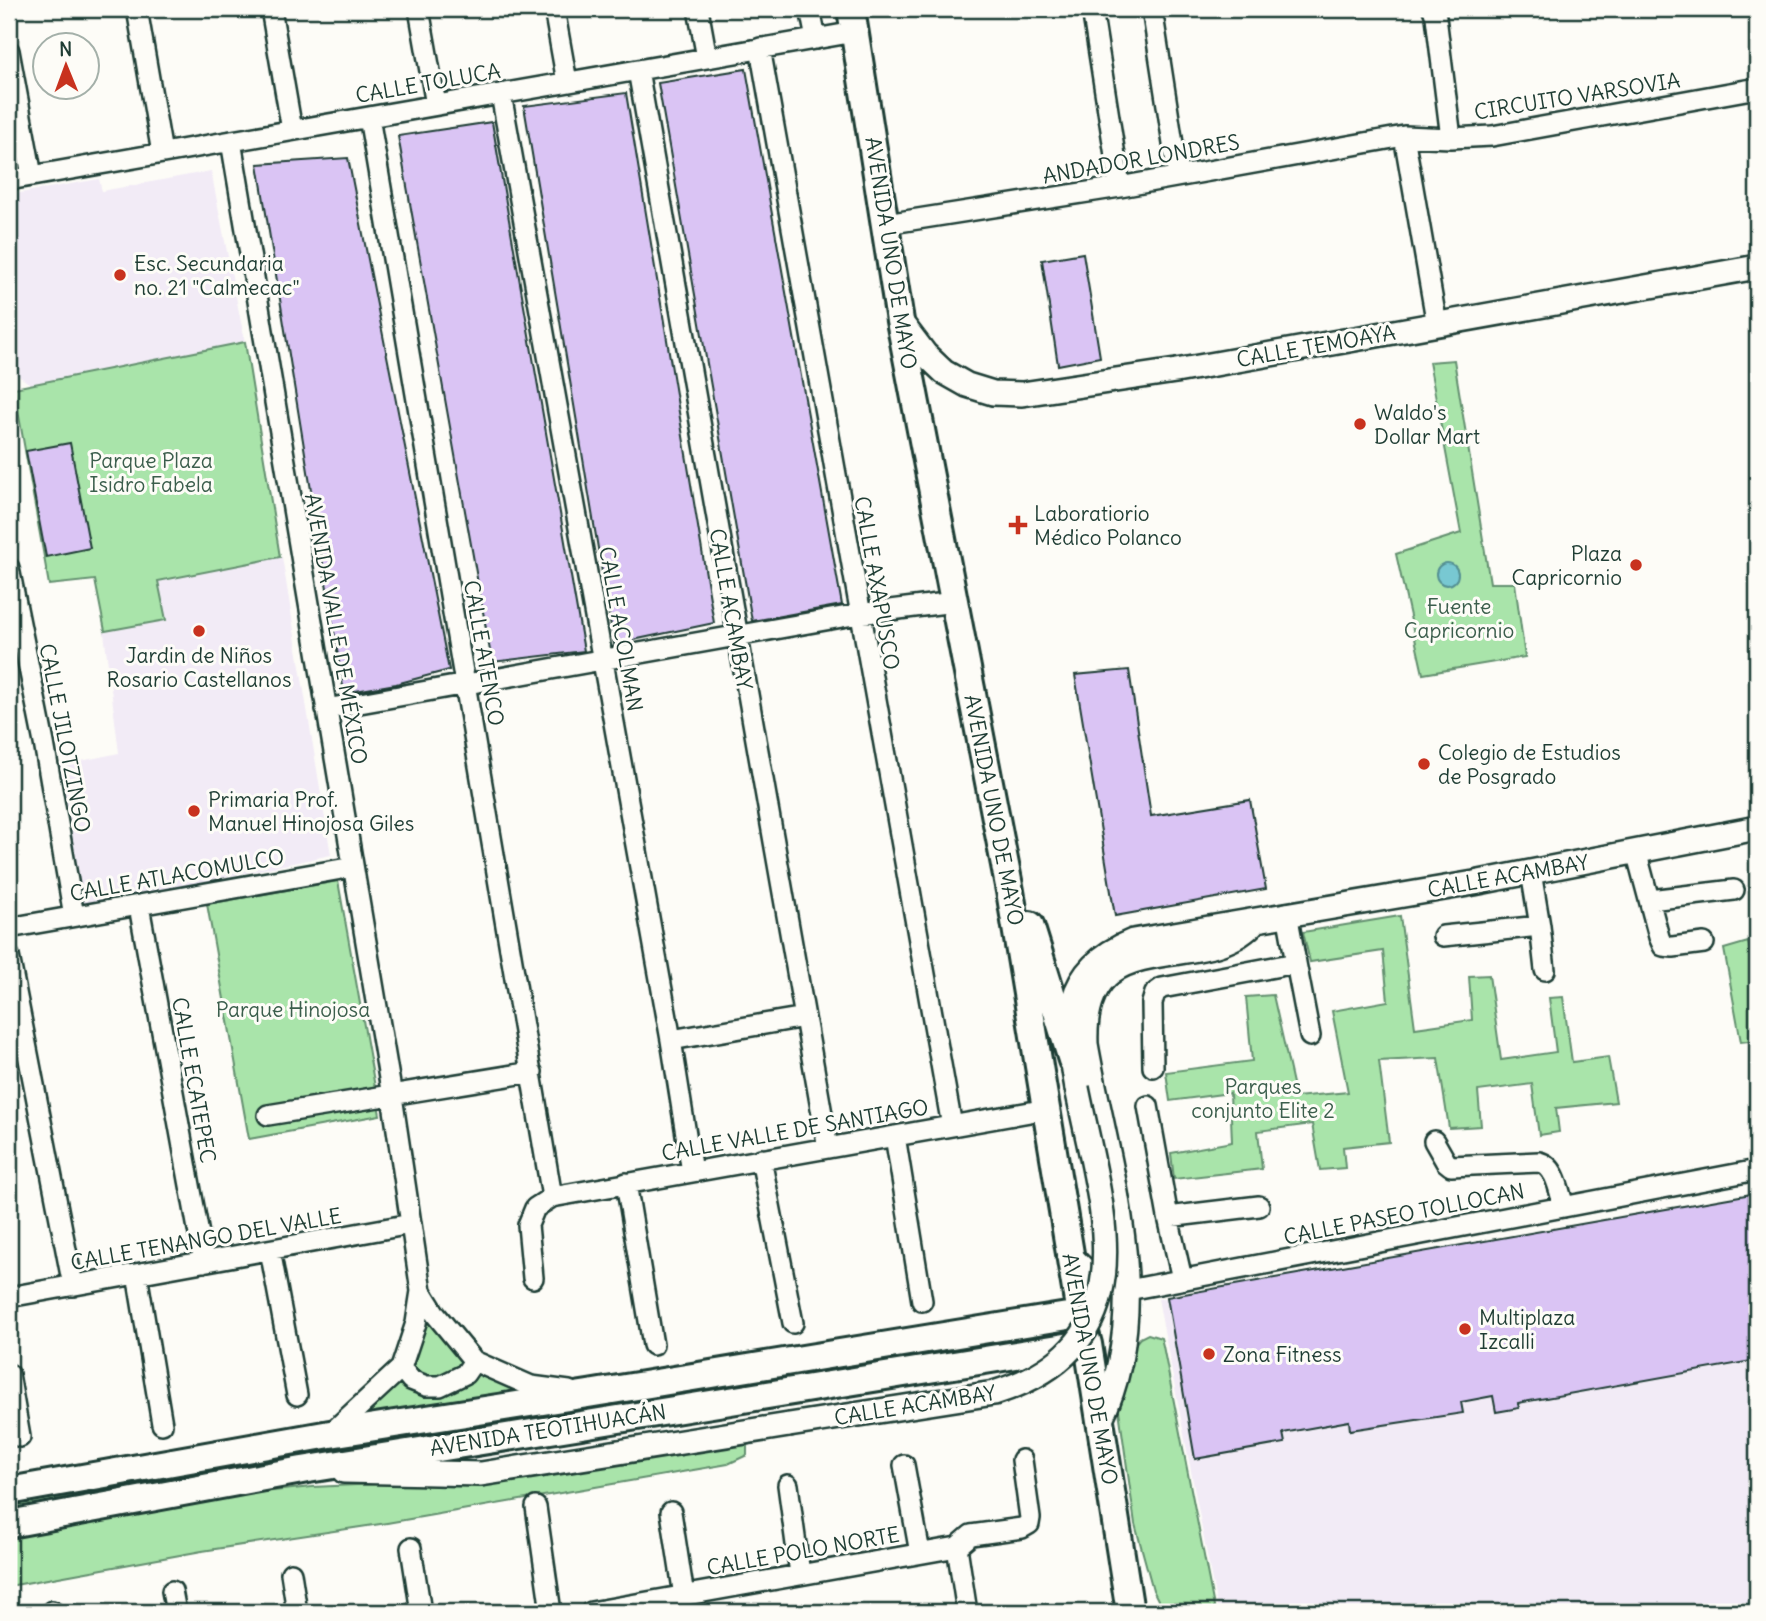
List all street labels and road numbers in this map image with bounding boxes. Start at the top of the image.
street label: CALLE TOLUCA [353,57,503,109]
street label: CIRCUITO VARSOVIA [1472,66,1682,126]
street label: ANDADOR LONDRES [1040,128,1242,190]
street label: AVENIDA UNO DE MAYO [859,135,923,371]
street label: CALLE TEMOAYA [1234,319,1398,373]
street label: AVENIDA VALLE DE MÉXICO [299,491,373,767]
street label: CALLE AXAPUSCO [848,494,906,672]
street label: CALLE ACAMBAY [704,526,759,692]
street label: CALLE ACOLMAN [593,544,649,714]
street label: CALLE ATENCO [458,578,510,728]
street label: CALLE JILOTZINGO [33,641,97,835]
street label: AVENIDA UNO DE MAYO [958,692,1030,928]
street label: CALLE ATLACOMULCO [68,843,286,907]
street label: CALLE ACAMBAY [1425,848,1591,903]
street label: CALLE ECATEPEC [166,995,222,1165]
street label: CALLE VALLE DE SANTIAGO [659,1093,931,1167]
street label: CALLE PASEO TOLLOCAN [1281,1177,1527,1251]
street label: CALLE TENANGO DEL VALLE [68,1202,344,1276]
street label: AVENIDA UNO DE MAYO [1056,1251,1124,1487]
street label: CALLE ACAMBAY [832,1379,998,1431]
street label: AVENIDA TEOTIHUACÁN [428,1398,668,1462]
street label: CALLE POLO NORTE [705,1521,901,1581]

